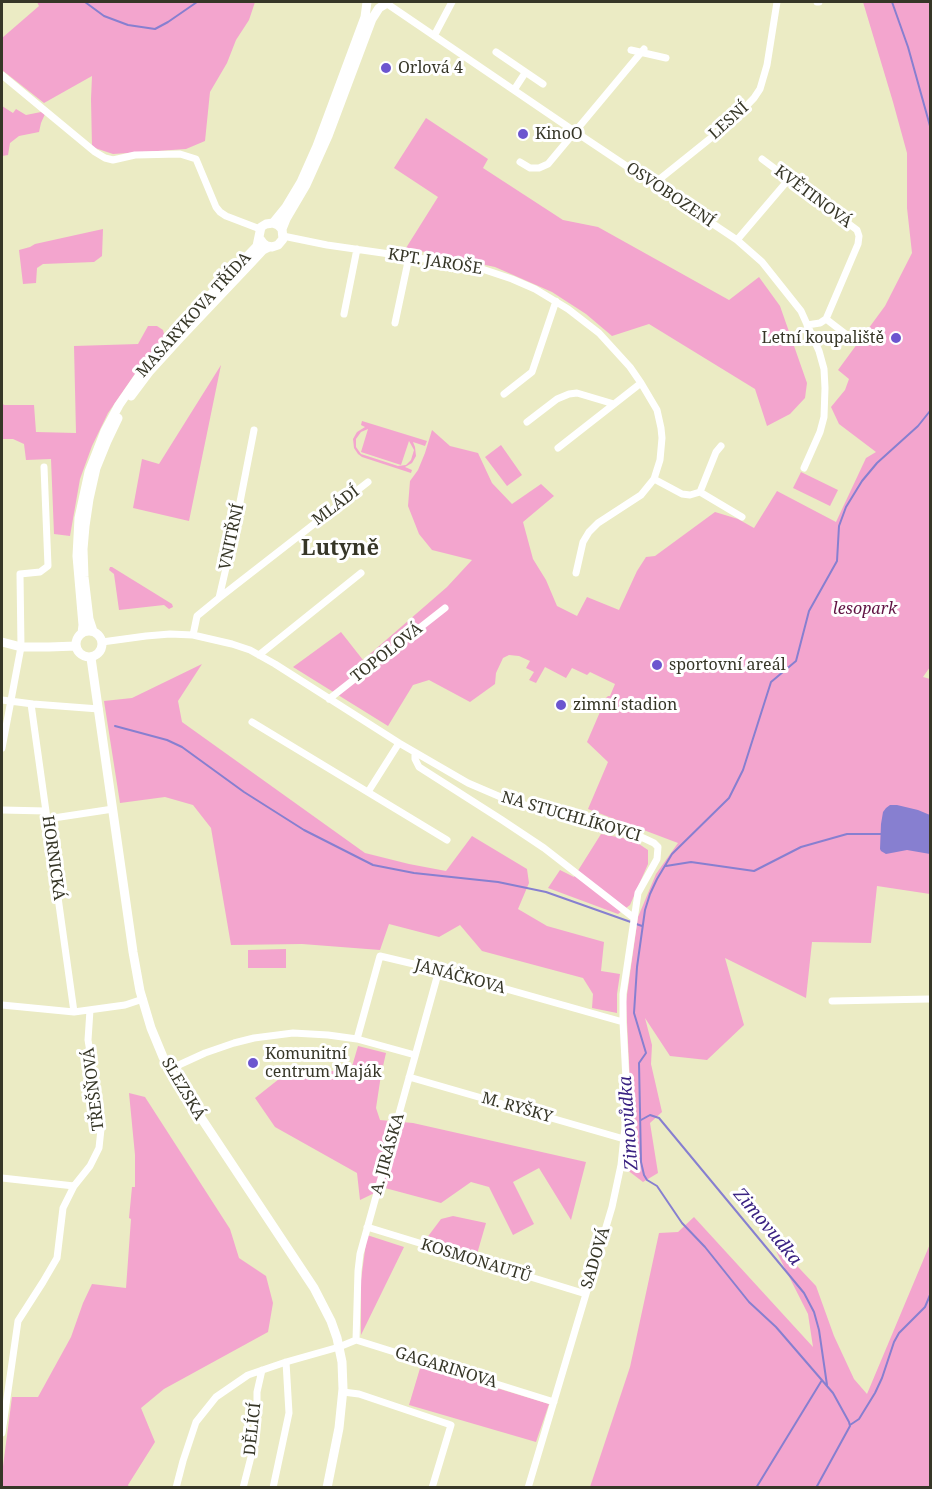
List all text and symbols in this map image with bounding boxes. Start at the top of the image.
place label: Orlová 4 [398,58,463,78]
marker: Orlová 4 [379,61,393,75]
street label: LESNÍ [705,98,753,144]
place label: KinoO [535,124,583,144]
marker: KinoO [516,127,530,141]
street label: OSVOBOZENÍ [622,158,718,232]
street label: KVĚTINOVÁ [770,162,856,232]
street label: KPT. JAROŠE [387,245,483,279]
street label: MASARYKOVA TŘÍDA [133,248,255,382]
place label: Letní koupaliště [761,328,884,348]
marker: Letní koupaliště [889,331,903,345]
street label: MLÁDÍ [309,482,363,530]
street label: VNITŘNÍ [216,502,248,572]
district label: Lutyně [301,536,379,562]
park label: lesopark [833,599,897,619]
street label: TOPOLOVÁ [348,619,426,687]
place label: sportovní areál [669,655,786,675]
marker: sportovní areál [650,658,664,672]
place label: zimní stadion [573,695,677,715]
marker: zimní stadion [554,698,568,712]
street label: NA STUCHLÍKOVCI [499,788,643,846]
street label: HORNICKÁ [38,814,68,902]
street label: JANÁČKOVA [412,956,508,998]
place label: Komunitní centrum Maják [265,1044,382,1082]
street label: TŘEŠŇOVÁ [79,1046,109,1132]
street label: SLEZSKÁ [157,1054,209,1124]
marker: Komunitní centrum Maják [246,1056,260,1070]
water label: Zimovůdka [615,1075,643,1171]
street label: M. RYŠKY [479,1089,555,1127]
street label: A. JIRÁSKA [367,1111,409,1197]
water label: Zimovudka [728,1184,806,1270]
street label: SADOVÁ [578,1225,614,1291]
street label: KOSMONAUTŮ [419,1235,533,1287]
street label: GAGARINOVA [393,1343,499,1393]
street label: DĚLÍCÍ [241,1402,265,1456]

